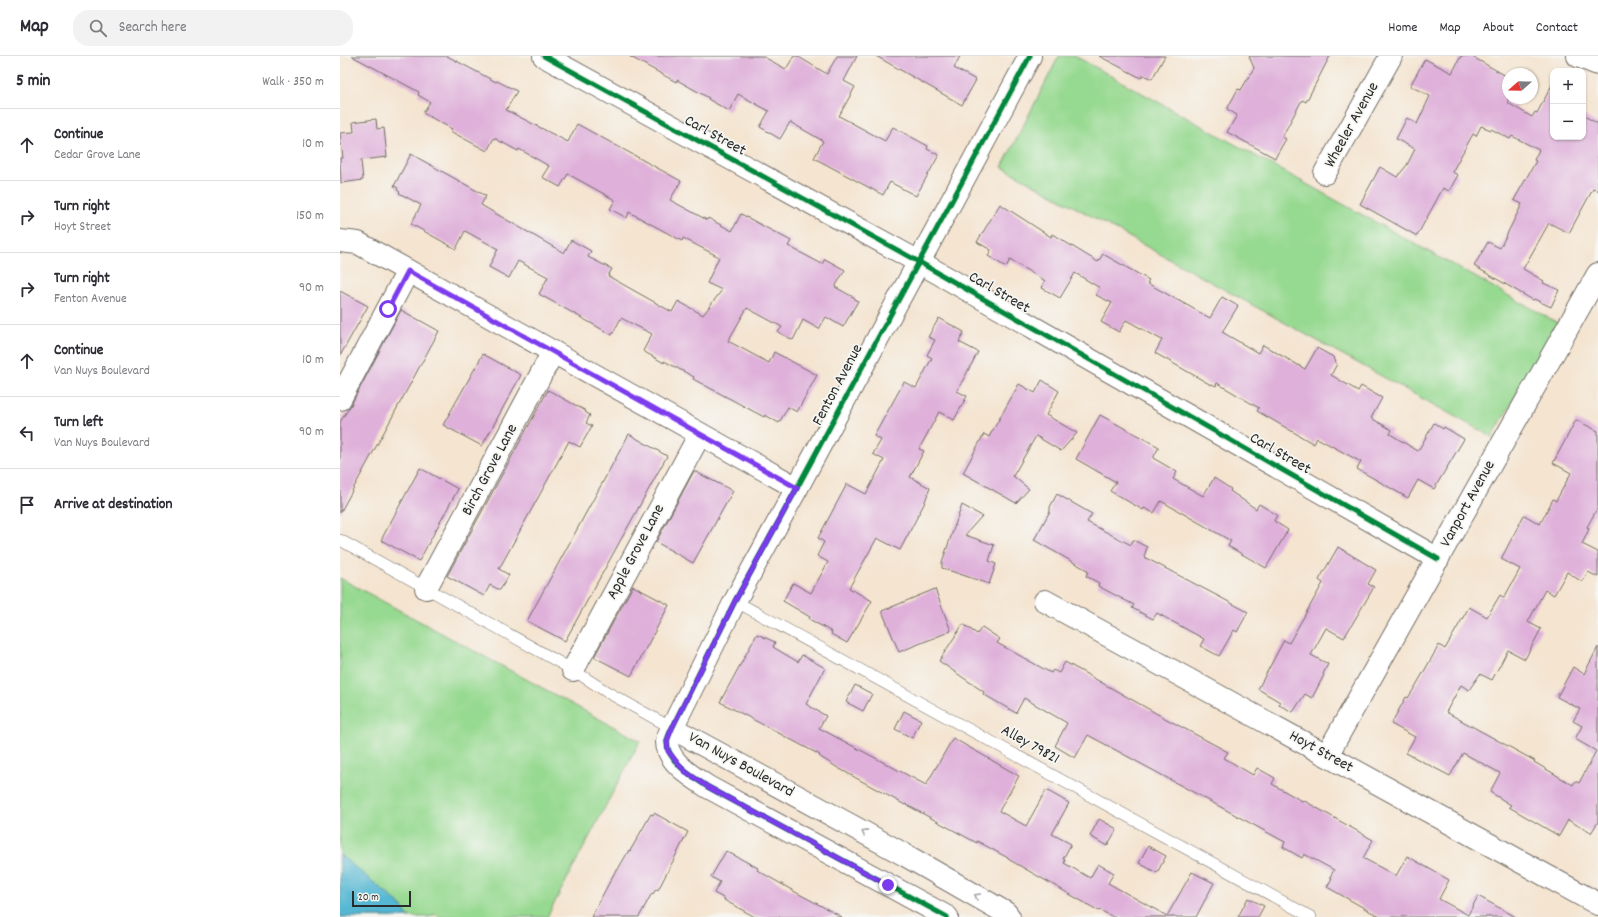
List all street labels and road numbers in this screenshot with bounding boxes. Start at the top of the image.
street label: Wheeler Avenue [1319,78,1385,172]
street label: Carl Street [680,110,750,163]
street label: Carl Street [964,266,1034,320]
street label: Fenton Avenue [807,340,869,430]
street label: Birch Grove Lane [456,420,524,520]
street label: Carl Street [1245,427,1315,481]
street label: Vanport Avenue [1435,456,1501,552]
street label: Apple Grove Lane [601,500,671,604]
street label: Alley 79821 [996,719,1064,771]
street label: Hoyt Street [1285,725,1357,779]
street label: Van Nuys Boulevard [684,726,798,804]

